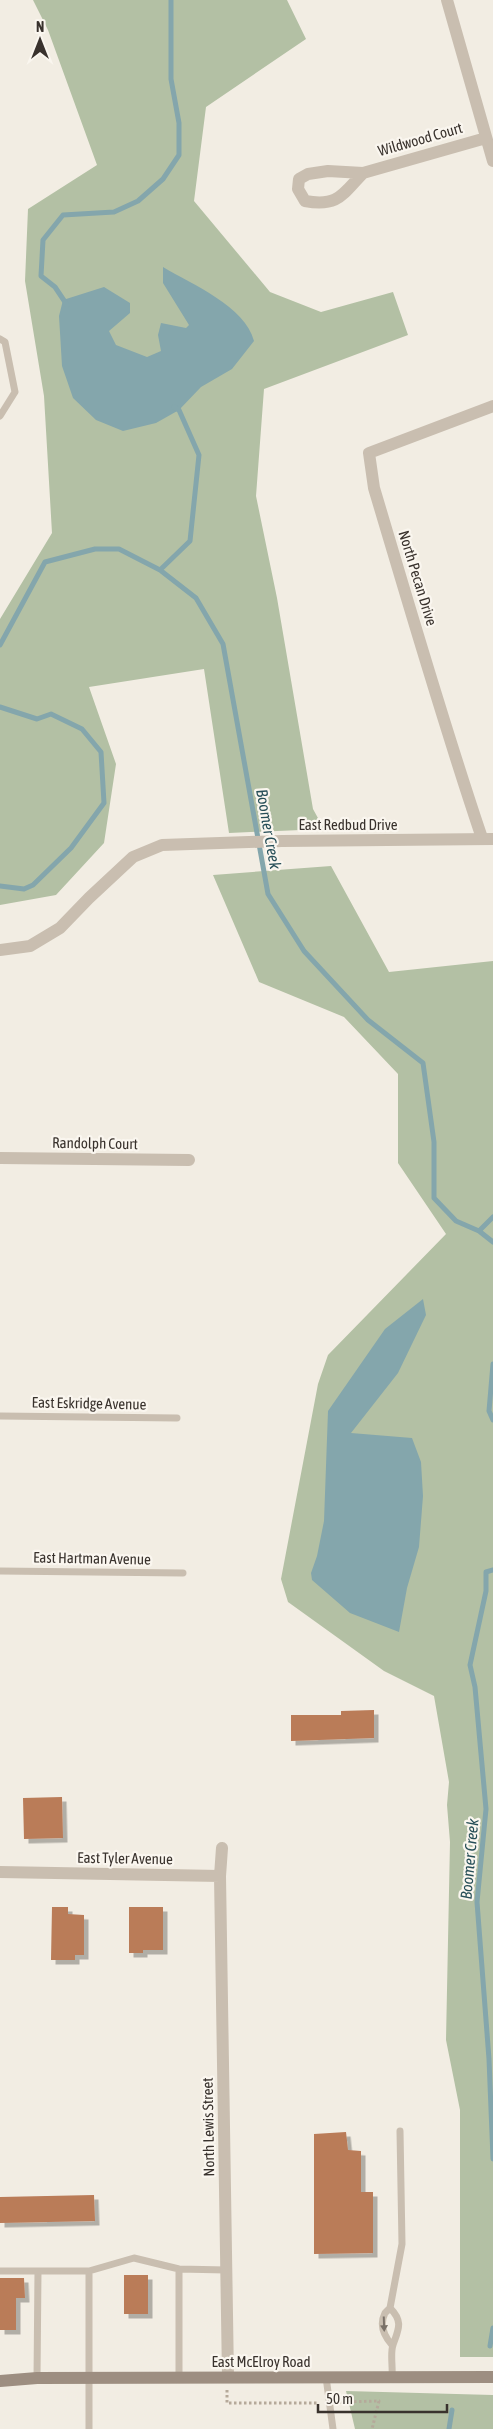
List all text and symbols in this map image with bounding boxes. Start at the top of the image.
north arrow [15,15,65,65]
text: N [36,19,44,35]
street label: Wildwood Court [376,119,464,159]
street label: North Pecan Drive [395,528,441,628]
water label: Boomer Creek [253,788,285,871]
street label: East Redbud Drive [298,816,398,833]
street label: Randolph Court [52,1134,138,1152]
street label: East Eskridge Avenue [31,1393,147,1413]
street label: East Hartman Avenue [33,1548,151,1568]
water label: Boomer Creek [457,1817,482,1900]
street label: East Tyler Avenue [77,1849,173,1867]
street label: North Lewis Street [199,2077,217,2177]
one-way arrow [380,2316,388,2332]
street label: East McElroy Road [211,2353,311,2370]
scale bar [318,2382,447,2414]
text: 50 m [326,2390,353,2407]

